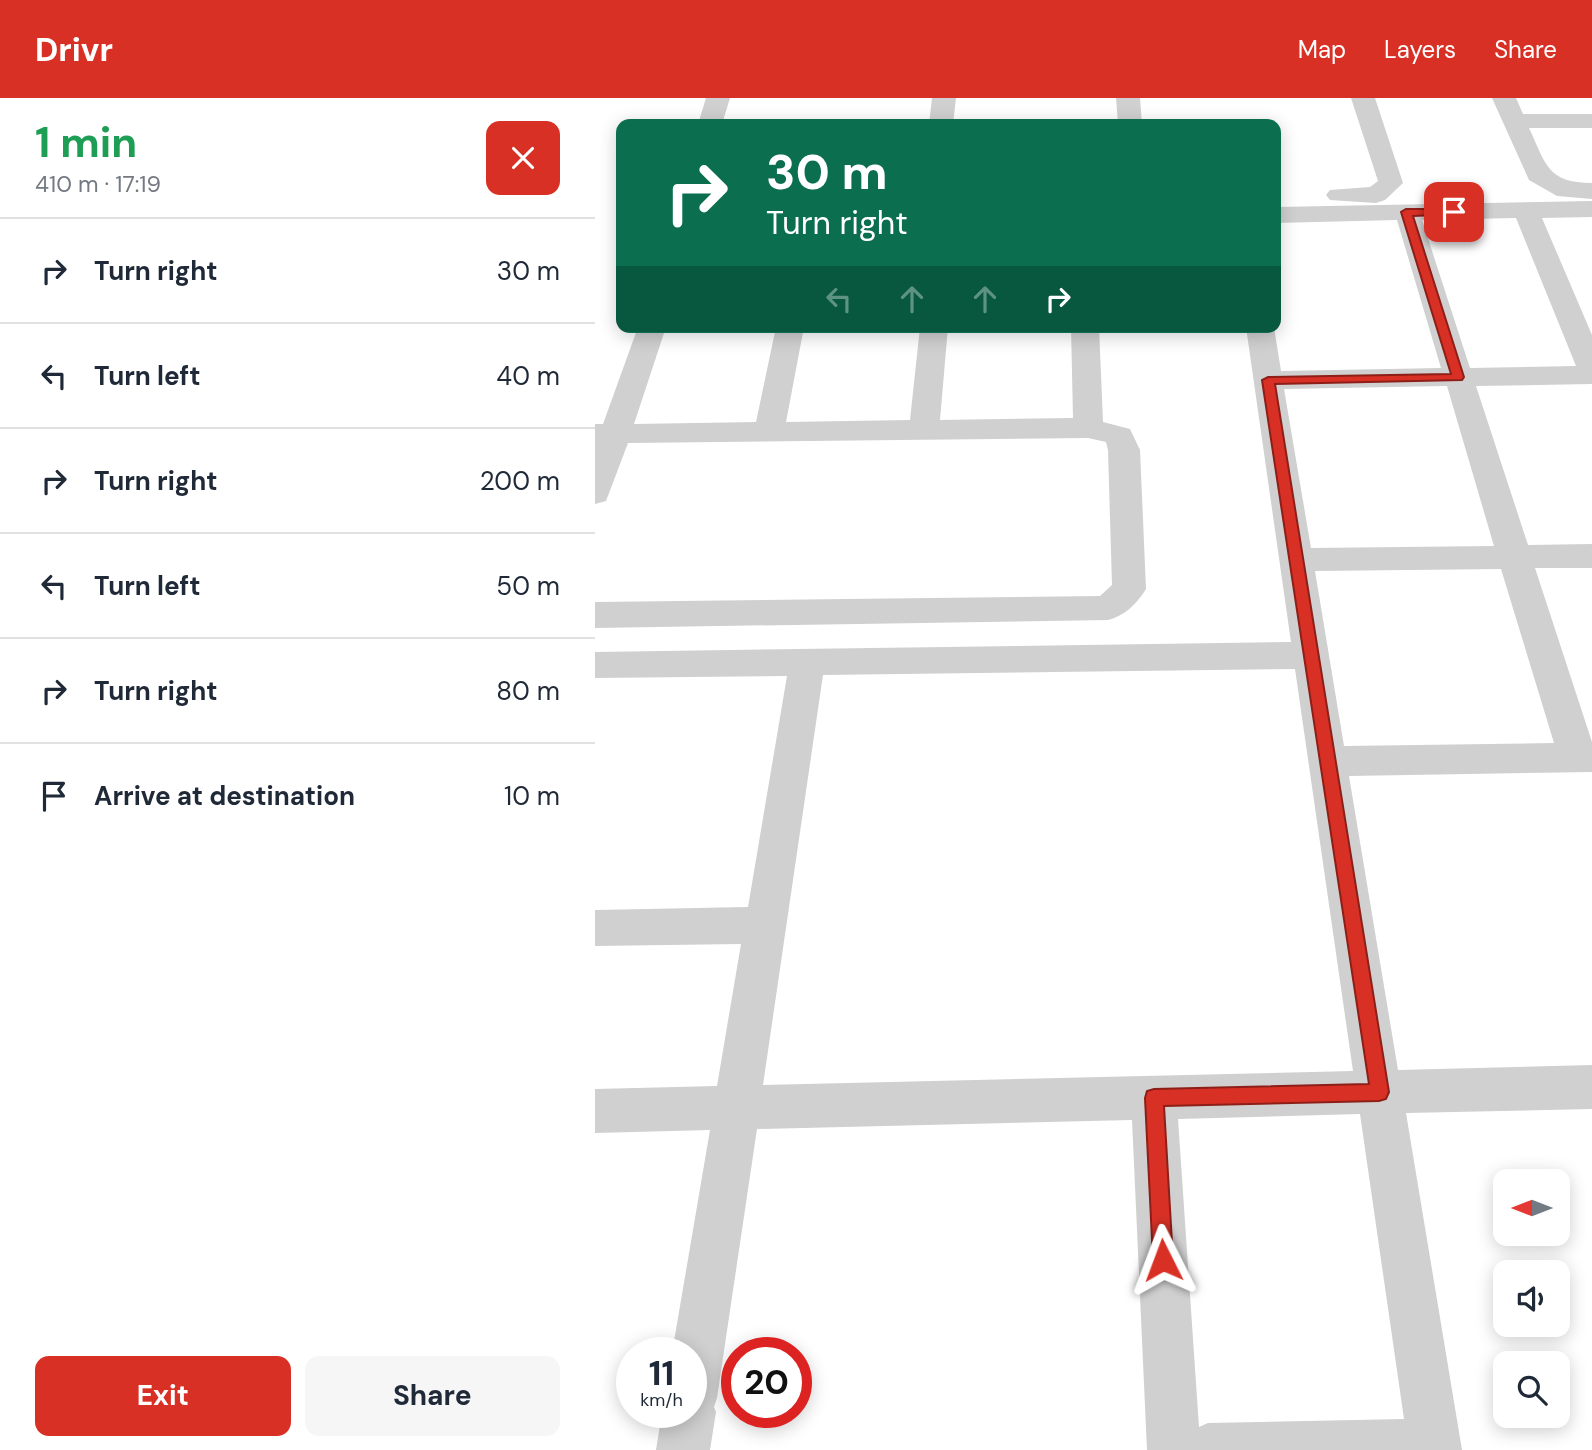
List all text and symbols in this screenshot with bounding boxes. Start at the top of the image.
text: Drivr [35,28,113,71]
text: Map [1298,34,1346,65]
text: Layers [1384,34,1456,65]
text: Share [1494,34,1557,65]
text: 1 min [35,115,137,170]
button: close [486,121,560,195]
text: 30 m [766,140,888,204]
icon: right [651,147,742,238]
text: 410 m · 17:19 [35,169,161,199]
pin [1424,182,1484,242]
icon: arrive [1435,193,1473,231]
text: Turn right [766,202,908,244]
icon: right [35,252,73,290]
text: Turn right [94,254,218,288]
text: 30 m [497,254,560,288]
icon: left [820,280,858,318]
icon: ahead [893,280,931,318]
icon: ahead [966,280,1004,318]
icon: right [1039,280,1077,318]
icon: left [35,357,73,395]
text: Turn left [94,359,201,393]
text: 40 m [496,359,560,393]
icon: right [35,462,73,500]
text: Turn right [94,464,218,498]
text: 200 m [480,464,560,498]
icon: left [35,567,73,605]
text: Turn left [94,569,201,603]
text: 50 m [496,569,560,603]
icon: right [35,672,73,710]
text: Turn right [94,674,218,708]
text: 80 m [496,674,560,708]
icon: arrive [35,777,73,815]
text: Arrive at destination [94,779,355,813]
text: 10 m [504,779,560,813]
north arrow [1493,1169,1570,1246]
map controls [1493,1169,1570,1428]
position arrow [1126,1223,1200,1297]
button: sound [1493,1260,1570,1337]
speed limit sign: 20 [721,1337,812,1428]
text: 11 [649,1350,674,1396]
button: search [1493,1351,1570,1428]
button: Exit [35,1356,291,1436]
button: Share [305,1356,560,1436]
text: km/h [640,1388,683,1412]

